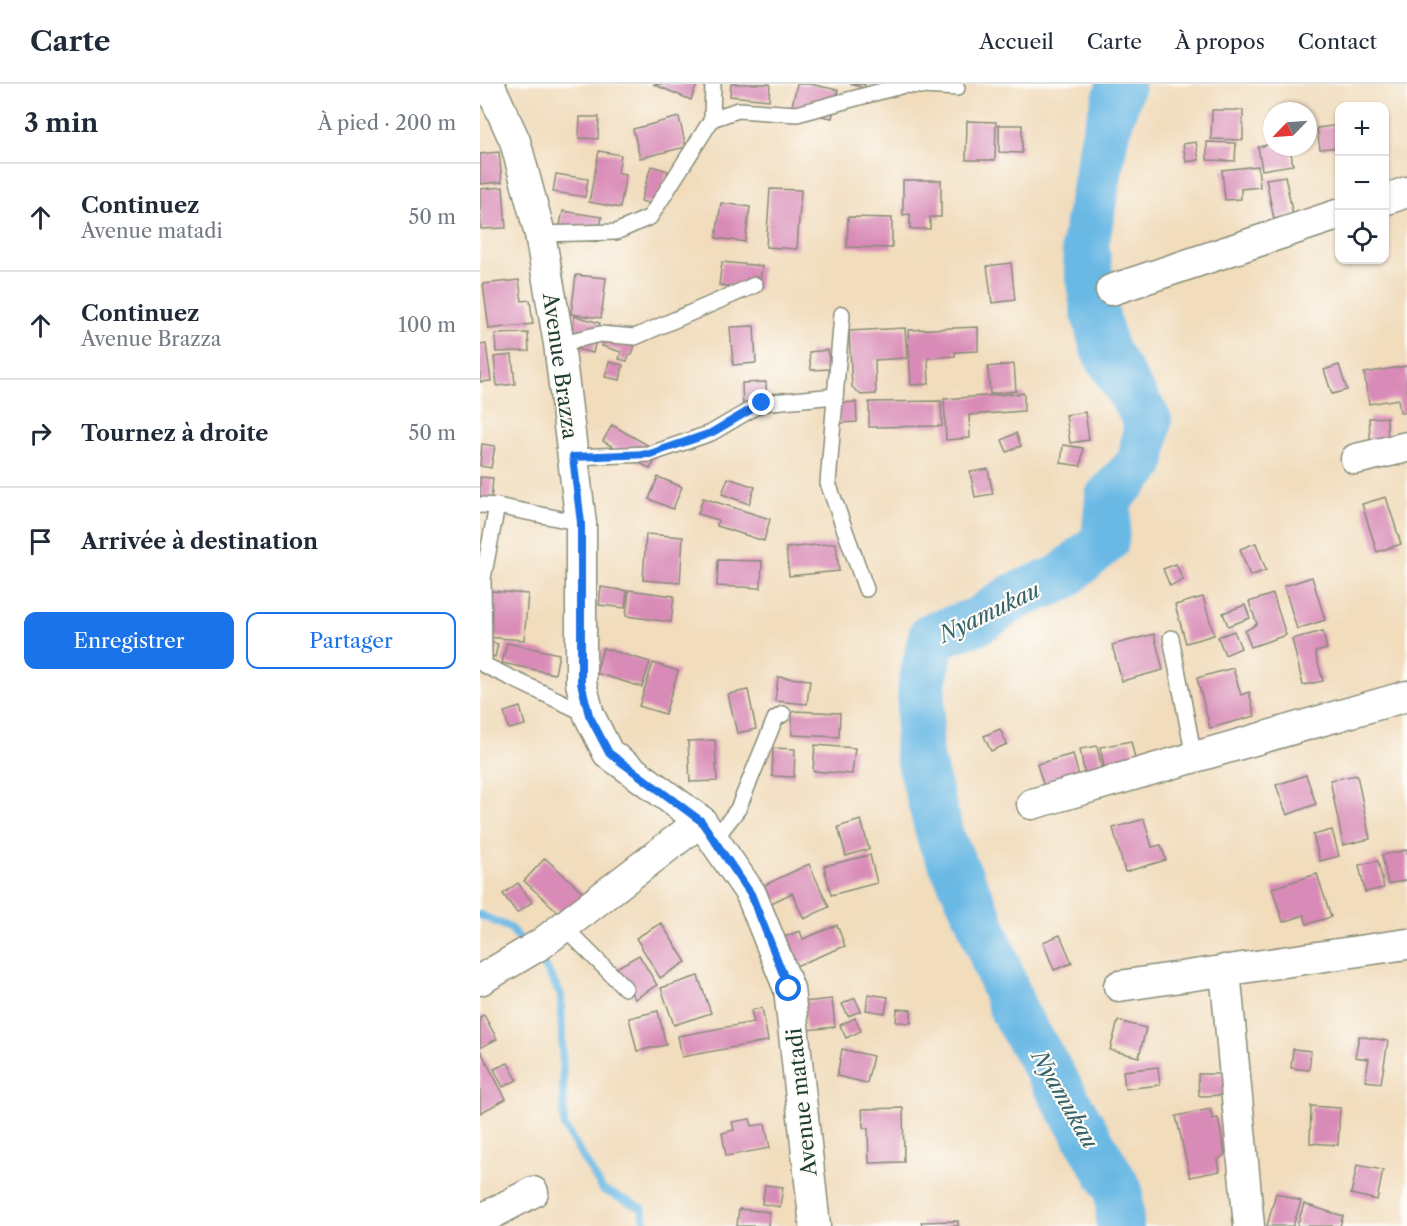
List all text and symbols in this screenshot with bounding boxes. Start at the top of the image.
text: Carte [30,24,110,58]
text: Accueil [979,29,1054,54]
text: Carte [1087,29,1142,54]
text: À propos [1175,29,1265,54]
text: Contact [1298,29,1377,54]
north arrow [1263,102,1317,156]
map controls [1335,102,1389,264]
button: + [1335,102,1389,156]
text: 3 min [24,107,98,139]
text: À pied · 200 m [318,111,456,135]
button: − [1335,156,1389,210]
text: Continuez [81,192,200,219]
icon: ahead [24,201,57,234]
text: 50 m [409,205,456,229]
button: locate [1335,210,1389,264]
text: Avenue matadi [81,219,222,243]
street label: Avenue Brazza [538,290,583,442]
text: Continuez [81,300,200,327]
icon: ahead [24,309,57,342]
text: 100 m [398,313,456,337]
text: Avenue Brazza [81,327,221,351]
route end [748,389,774,415]
icon: right [24,417,57,450]
text: Tournez à droite [81,420,268,447]
text: 50 m [409,421,456,445]
icon: arrive [24,525,57,558]
text: Arrivée à destination [81,528,318,555]
water label: Nyamukau [933,576,1045,649]
button: Enregistrer [24,612,234,669]
button: Partager [246,612,456,669]
route start [775,975,801,1001]
street label: Avenue matadi [781,1027,822,1178]
water label: Nyamukau [1025,1044,1104,1154]

